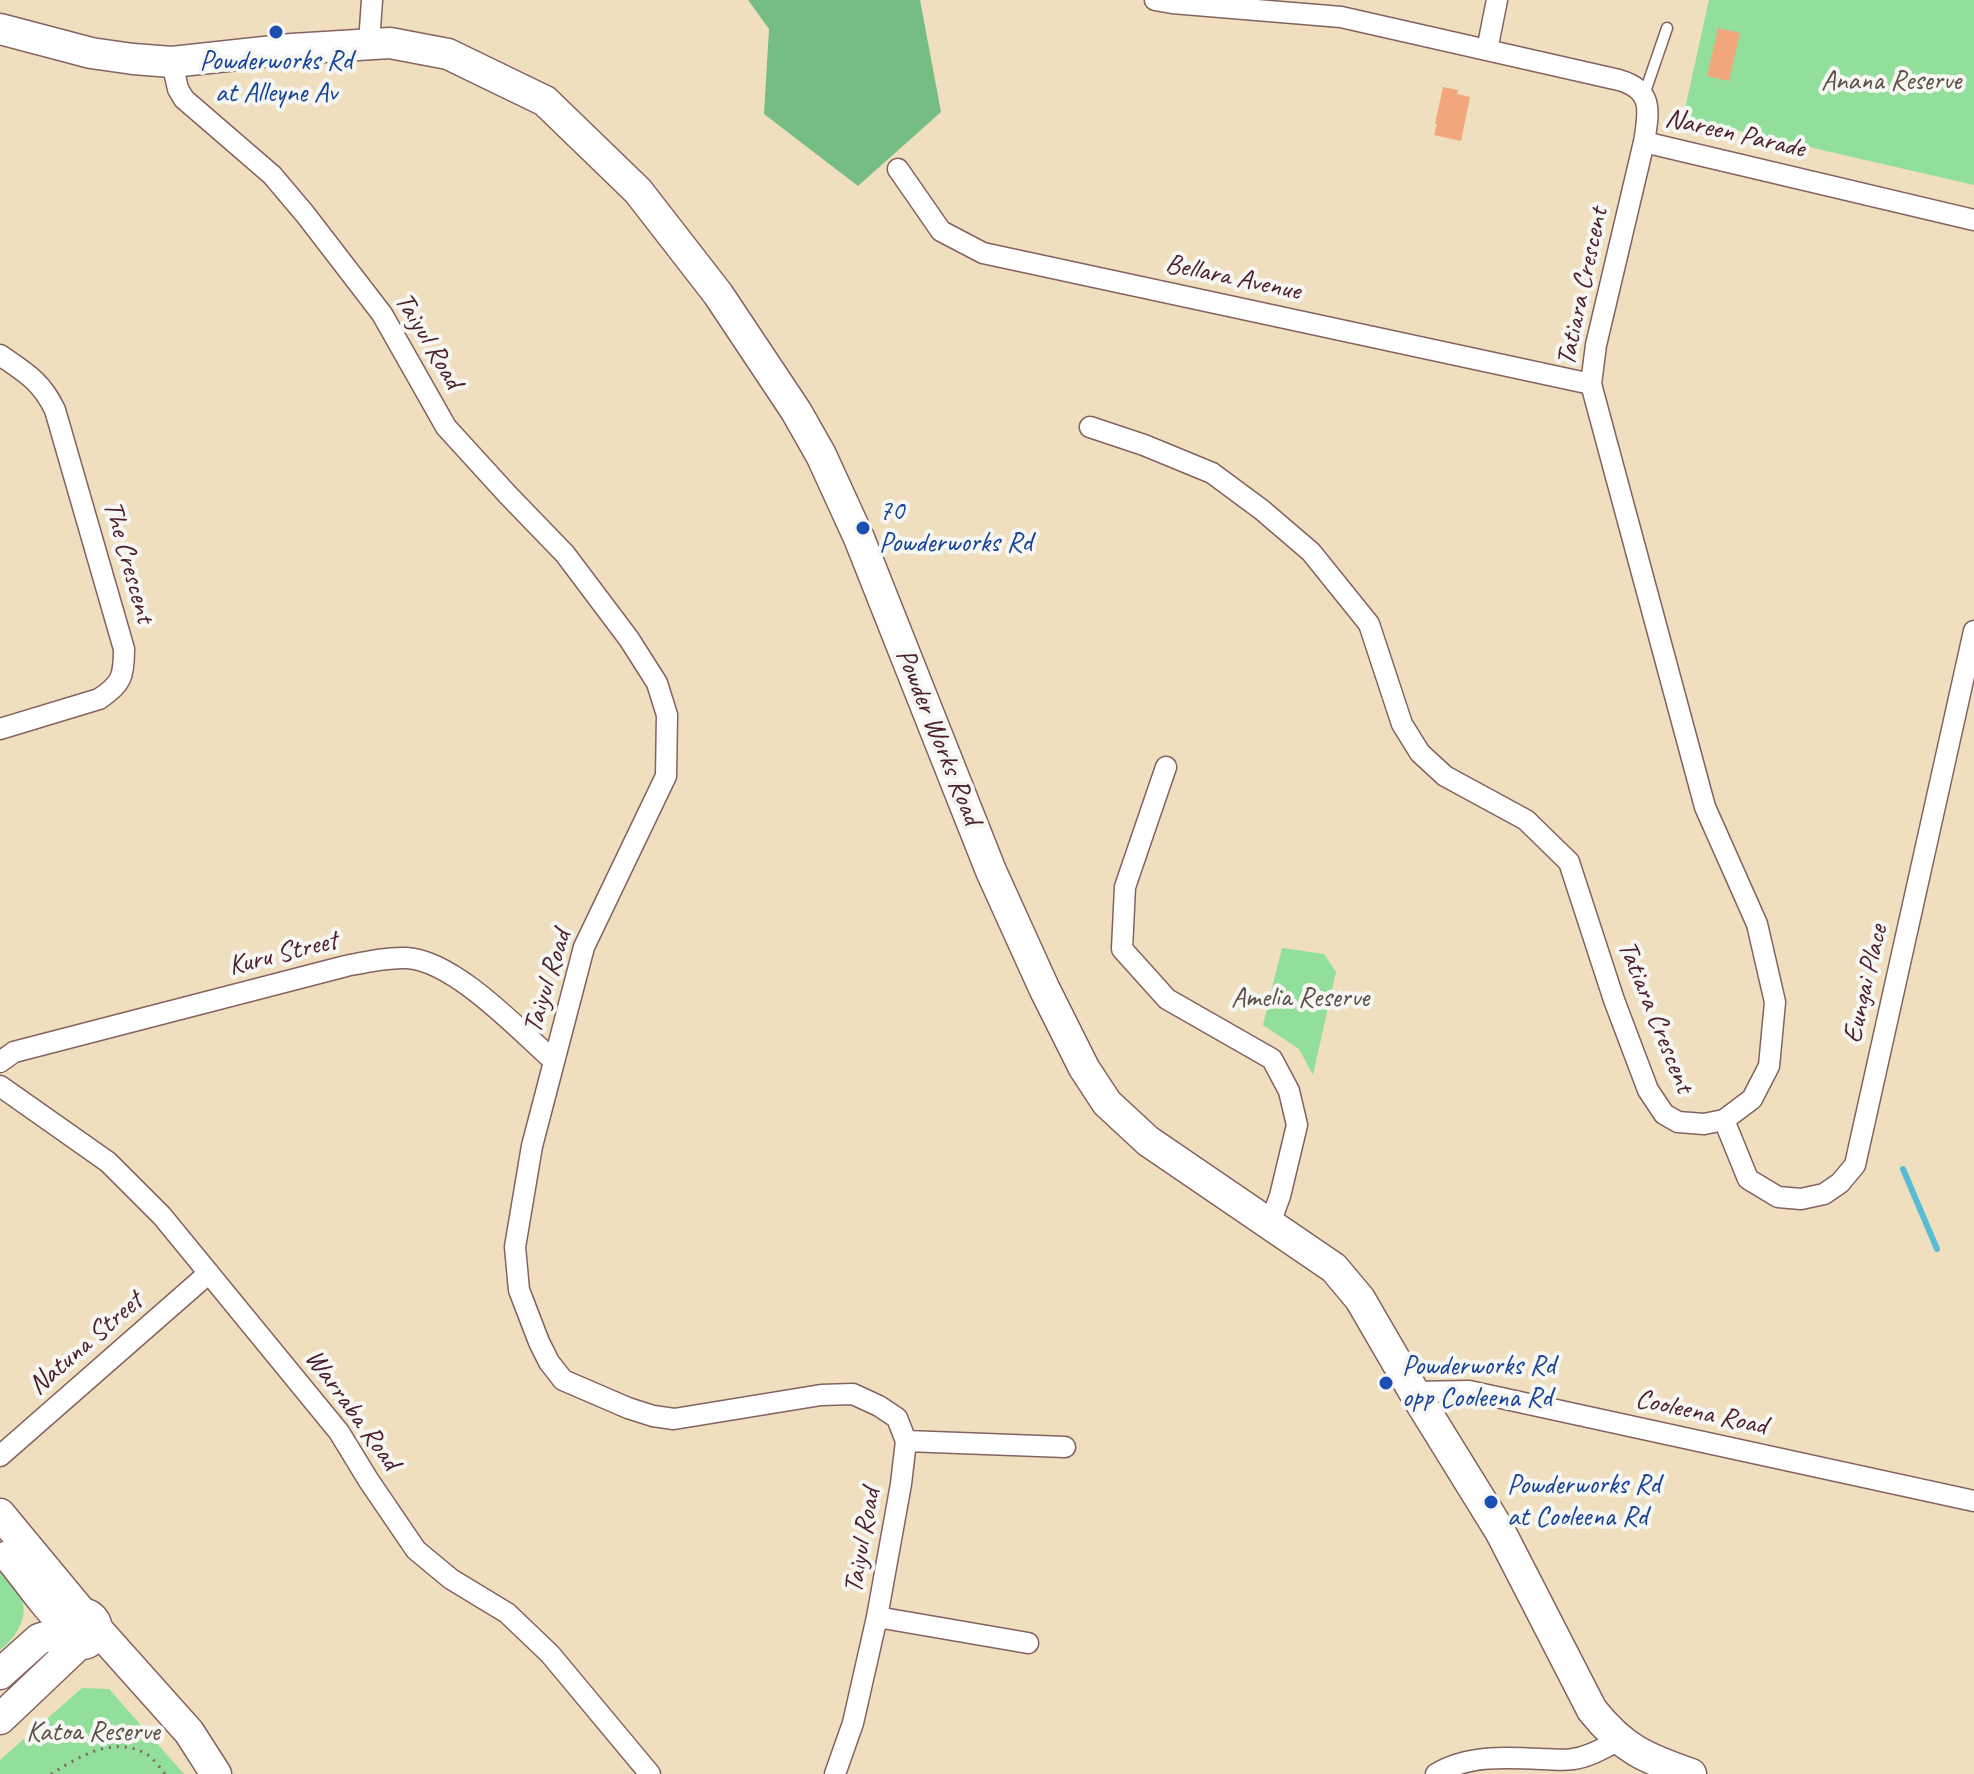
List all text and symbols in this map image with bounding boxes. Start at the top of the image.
marker: Powderworks Rd at Alleyne Av [267,23,285,41]
place label: Powderworks Rd at Alleyne Av [199,45,353,111]
park label: Anana Reserve [1821,65,1961,99]
street label: Nareen Parade [1662,102,1808,166]
street label: Tatiara Crescent [1550,205,1616,369]
street label: Bellara Avenue [1162,247,1304,309]
street label: Taiyul Road [386,287,470,395]
place label: 70 Powderworks Rd [879,495,1032,561]
street label: The Crescent [95,497,161,627]
marker: 70 Powderworks Rd [854,519,872,537]
street label: Powder Works Road [887,644,989,830]
street label: Eungai Place [1836,922,1896,1046]
street label: Kuru Street [225,924,341,984]
street label: Taiyul Road [516,926,580,1038]
street label: Tatiara Crescent [1609,936,1701,1098]
park label: Amelia Reserve [1231,982,1369,1016]
street label: Natuna Street [22,1285,150,1403]
street label: Warraba Road [297,1343,407,1477]
place label: Powderworks Rd opp Cooleena Rd [1402,1350,1555,1416]
marker: Powderworks Rd opp Cooleena Rd [1377,1374,1395,1392]
street label: Cooleena Road [1632,1383,1770,1443]
place label: Powderworks Rd at Cooleena Rd [1507,1469,1660,1535]
street label: Taiyul Road [837,1486,889,1596]
marker: Powderworks Rd at Cooleena Rd [1482,1493,1500,1511]
park label: Katoa Reserve [26,1716,160,1750]

